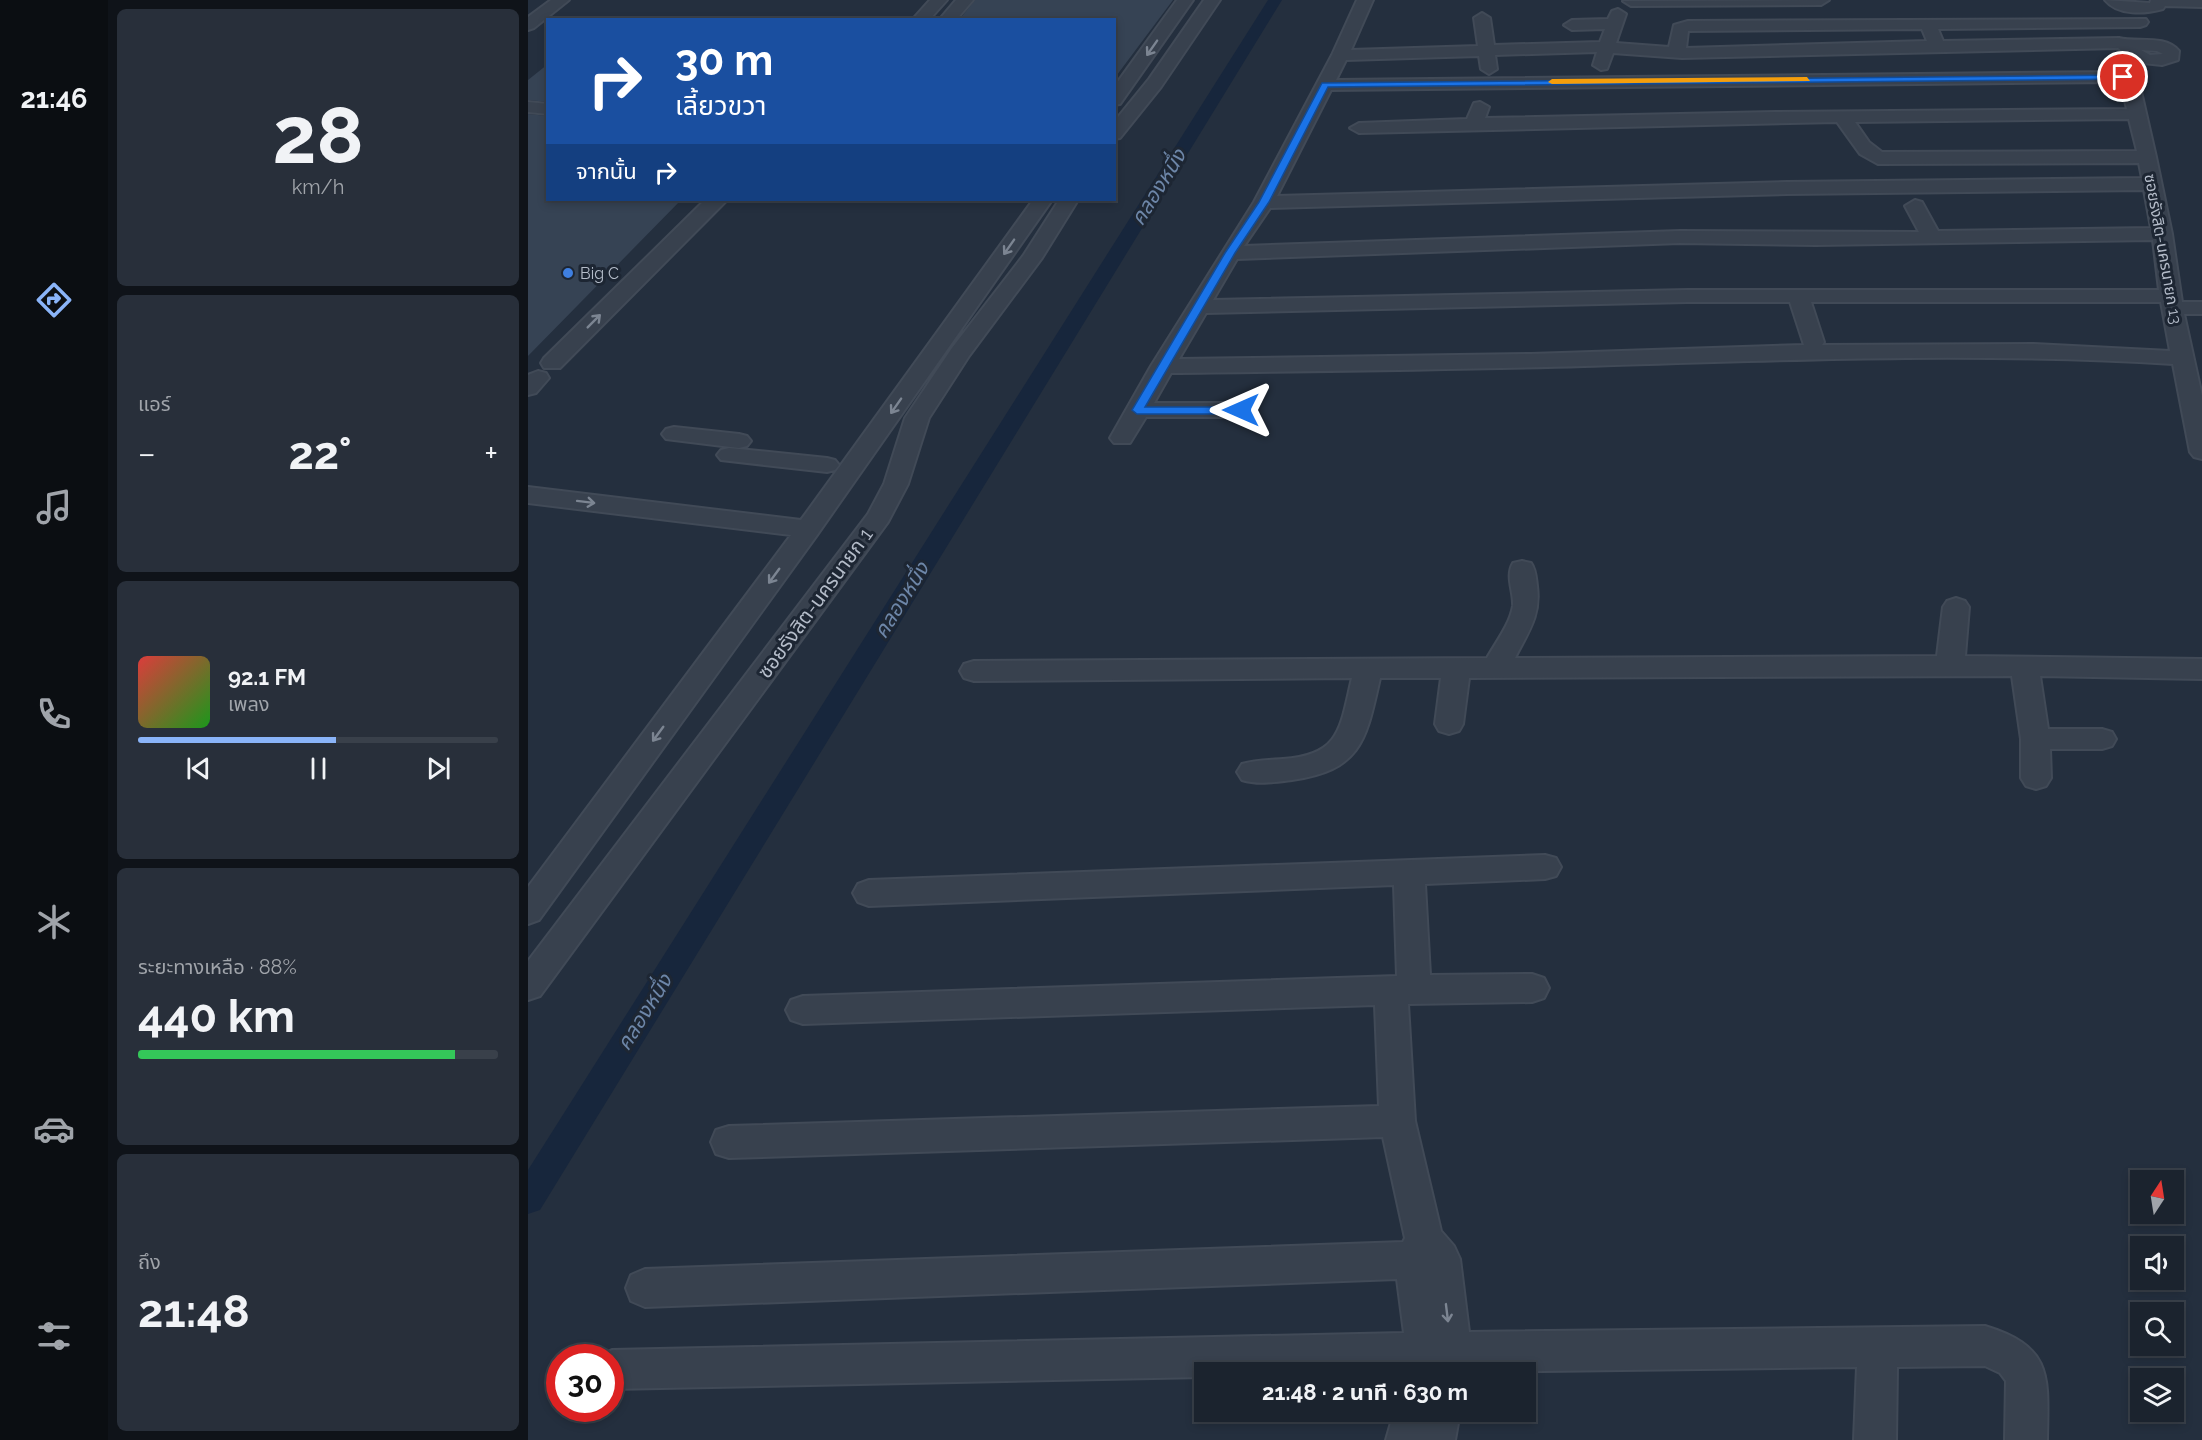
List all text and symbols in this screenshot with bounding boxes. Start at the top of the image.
text: 30 m [675,36,773,85]
one-way arrow [1146,39,1158,55]
icon: right [576,42,654,120]
pin [2097,51,2148,102]
icon: arrive [2106,60,2139,93]
text: 21:46 [20,83,88,114]
text: 28 [272,90,364,181]
text: เลี้ยวขวา [675,90,766,121]
water label: คลองหนึ่ง [1123,142,1192,230]
icon: right [649,156,682,189]
text: จากนั้น [576,158,637,184]
street label: ซอยรังสิต-นครนายก 13 [2140,172,2186,326]
text: km/h [292,175,344,199]
one-way arrow [1002,239,1015,255]
place label: Big C [580,264,619,283]
marker: Big C [561,266,575,280]
icon: directions [33,279,75,321]
one-way arrow [586,314,601,329]
position arrow [1209,378,1273,442]
text: แอร์ [138,392,170,416]
one-way arrow [889,398,902,414]
text: 22° [288,427,352,480]
text: − [138,434,156,473]
text: + [484,434,498,473]
icon: music [33,486,75,528]
one-way arrow [576,497,595,508]
street label: ซอยรังสิต-นครนายก 1 [752,523,878,683]
water label: คลองหนึ่ง [866,555,935,643]
one-way arrow [767,568,780,584]
text: 92.1 FM [228,664,306,690]
text: เพลง [228,692,270,716]
icon: phone [33,693,75,735]
one-way arrow [652,725,665,741]
icon: previous [182,752,215,785]
icon: pause [302,752,335,785]
icon: next [422,752,455,785]
icon: climate [33,901,75,943]
text: ระยะทางเหลือ · 88% [138,955,297,979]
water label: คลองหนึ่ง [609,967,678,1055]
text: 440 km [138,990,295,1043]
icon: car [33,1108,75,1150]
north arrow [2130,1170,2184,1224]
map controls [2130,1170,2184,1422]
button: sound [2130,1236,2184,1290]
text: ถึง [138,1250,161,1274]
text: 21:48 [138,1285,250,1338]
one-way arrow [1442,1302,1453,1322]
button: search [2130,1302,2184,1356]
icon: filters [33,1315,75,1357]
speed limit sign: 30 [546,1344,624,1422]
button: layers [2130,1368,2184,1422]
text: 21:48 · 2 นาที · 630 m [1262,1379,1468,1405]

